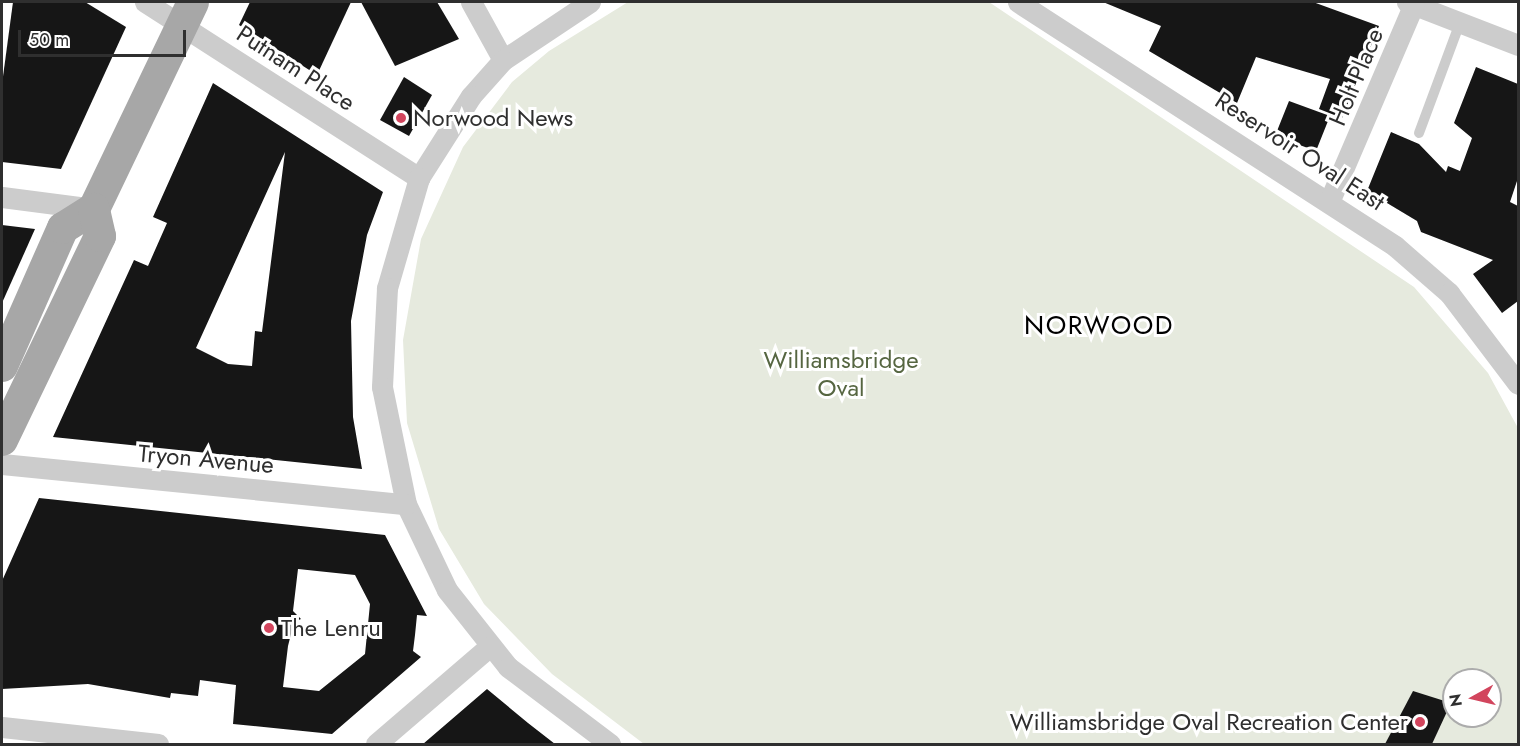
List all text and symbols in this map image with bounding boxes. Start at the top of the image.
scale bar [21,18,189,56]
street label: Putnam Place [231,19,361,117]
street label: Holt Place [1323,24,1389,130]
text: 50 m [29,27,69,53]
street label: Reservoir Oval East [1210,86,1390,216]
place label: Norwood News [413,104,573,132]
marker: Norwood News [394,111,408,125]
district label: NORWOOD [1024,310,1174,342]
park label: Williamsbridge Oval [763,346,919,402]
street label: Tryon Avenue [137,439,275,479]
place label: The Lenru [281,614,381,642]
marker: The Lenru [262,621,276,635]
north arrow [1442,668,1502,728]
text: N [1443,692,1468,708]
place label: Williamsbridge Oval Recreation Center [1010,708,1408,736]
marker: Williamsbridge Oval Recreation Center [1413,715,1427,729]

